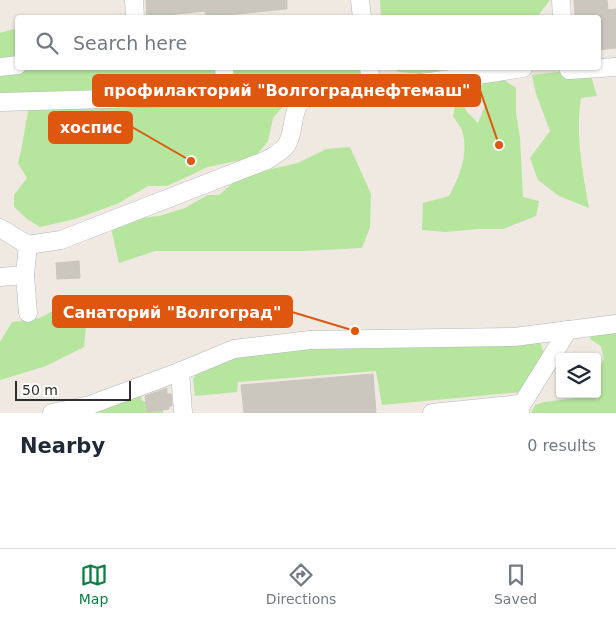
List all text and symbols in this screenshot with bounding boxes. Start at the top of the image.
search box [15,15,601,70]
icon: search [33,29,61,57]
text: Search here [73,32,187,54]
callout: профилакторий "Волгограднефтемаш" [93,75,480,106]
text: профилакторий "Волгограднефтемаш" [104,81,470,100]
callout: хоспис [49,112,132,143]
text: хоспис [60,118,122,137]
callout: Санаторий "Волгоград" [53,296,292,327]
text: Санаторий "Волгоград" [63,303,281,322]
map controls [556,353,601,398]
button: layers [556,353,601,398]
scale bar [15,378,131,401]
text: 50 m [22,382,58,398]
text: Nearby [20,434,105,458]
text: 0 results [527,436,596,455]
tab: Map [79,561,108,607]
tab: Directions [266,561,336,607]
tab: Saved [494,561,537,607]

